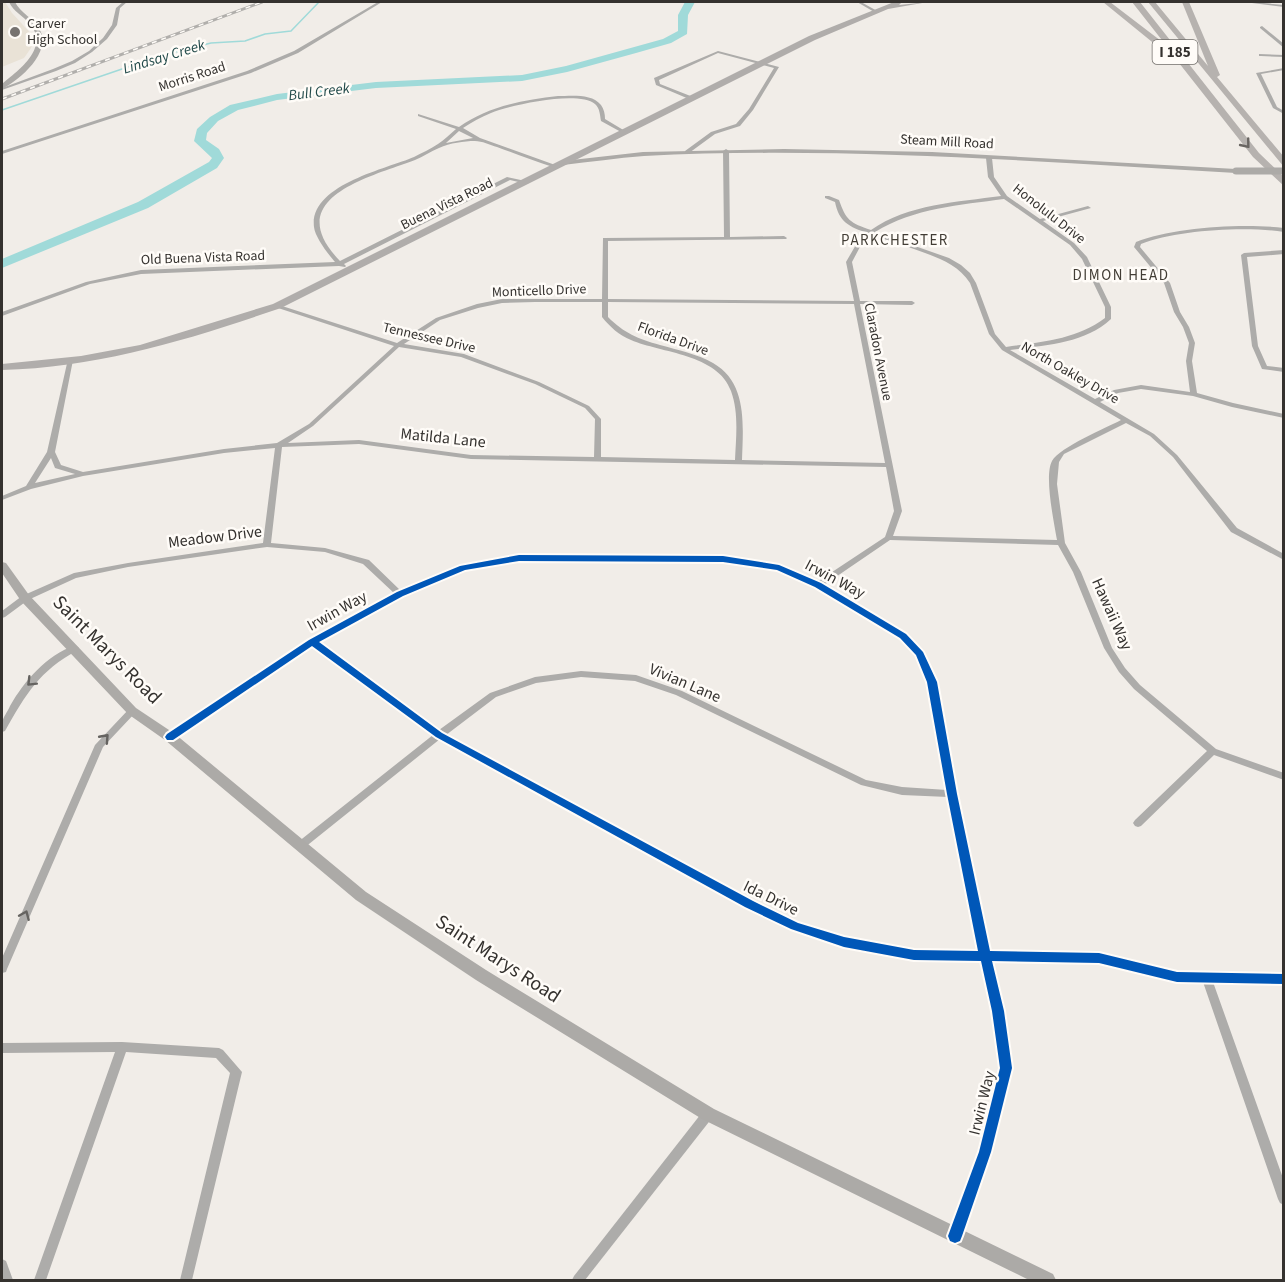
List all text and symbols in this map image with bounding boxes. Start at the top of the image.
place label: Carver High School [27,14,98,50]
marker: Carver High School [8,25,22,39]
water label: Lindsay Creek [120,34,209,79]
road number: I 185 [1152,40,1198,64]
street label: Morris Road [156,57,228,97]
water label: Bull Creek [287,78,352,106]
street label: Steam Mill Road [900,130,994,154]
one-way arrow [1239,137,1250,148]
street label: Buena Vista Road [397,173,497,235]
street label: Honolulu Drive [1008,179,1090,249]
district label: PARKCHESTER [841,230,949,251]
street label: Old Buena Vista Road [141,246,265,270]
district label: DIMON HEAD [1073,265,1169,286]
street label: Monticello Drive [491,279,587,303]
street label: Claradon Avenue [859,301,897,403]
street label: Florida Drive [635,317,711,361]
street label: Tennessee Drive [381,318,477,358]
street label: North Oakley Drive [1017,337,1123,409]
street label: Matilda Lane [399,423,487,453]
street label: Meadow Drive [167,520,263,554]
street label: Irwin Way [801,554,869,604]
street label: Hawaii Way [1086,574,1138,654]
street label: Irwin Way [303,585,371,636]
street label: Saint Marys Road [46,589,168,711]
street label: Vivian Lane [646,658,724,708]
one-way arrow [27,675,38,685]
one-way arrow [98,734,109,745]
street label: Ida Drive [740,875,802,921]
street label: Saint Marys Road [430,908,566,1010]
one-way arrow [18,910,30,921]
street label: Irwin Way [963,1068,1001,1137]

